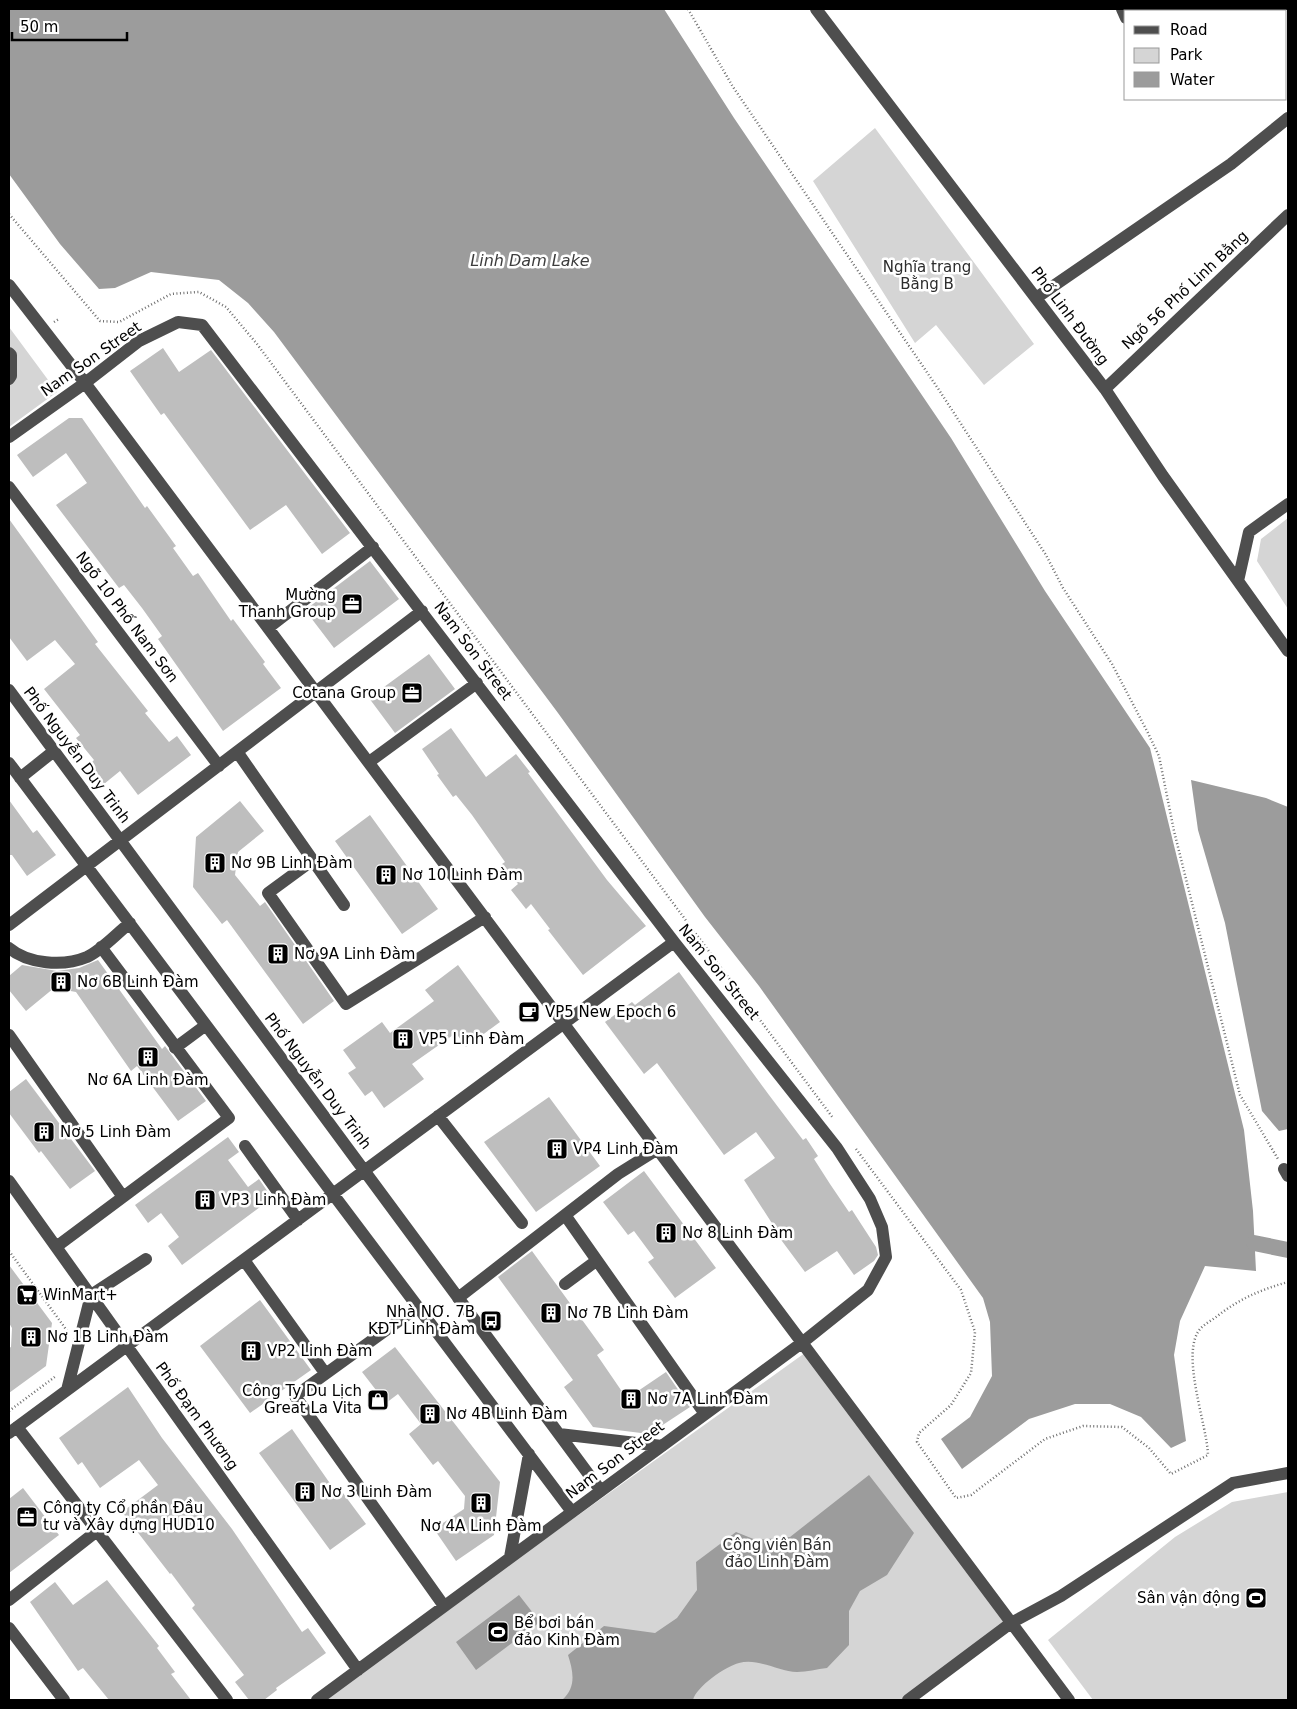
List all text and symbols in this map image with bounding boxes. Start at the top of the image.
scale bar [12,10,128,42]
legend [1124,10,1287,100]
text: 50 m [20,18,58,36]
text: Road [1170,21,1208,39]
text: Park [1170,46,1203,64]
text: Water [1170,71,1215,89]
street label: Ngõ 56 Phố Linh Bằng [1118,227,1252,353]
water label: Linh Dam Lake [470,251,590,270]
park label: Nghĩa trang Bằng B [883,258,971,293]
street label: Phố Linh Đường [1027,263,1113,369]
street label: Nam Son Street [37,318,145,400]
street label: Ngõ 10 Phố Nam Sơn [72,548,182,686]
place label: Mường Thanh Group [238,586,336,621]
office icon: Mường Thanh Group [340,592,364,616]
street label: Nam Son Street [430,598,516,704]
office icon: Cotana Group [400,681,424,705]
street label: Phố Nguyễn Duy Trinh [20,683,134,827]
place label: Cotana Group [292,684,396,702]
building icon: Nơ 9B Linh Đàm [203,851,227,875]
place label: Nơ 9B Linh Đàm [231,854,353,872]
building icon: Nơ 10 Linh Đàm [374,863,398,887]
place label: Nơ 10 Linh Đàm [402,866,523,884]
street label: Nam Son Street [675,920,763,1024]
building icon: Nơ 9A Linh Đàm [266,942,290,966]
place label: Nơ 9A Linh Đàm [294,945,415,963]
building icon: Nơ 6B Linh Đàm [49,970,73,994]
place label: Nơ 6B Linh Đàm [77,973,199,991]
cafe icon: VP5 New Epoch 6 [517,1000,541,1024]
place label: VP5 New Epoch 6 [545,1003,676,1021]
street label: Phố Nguyễn Duy Trinh [261,1009,375,1153]
building icon: VP5 Linh Đàm [391,1027,415,1051]
place label: VP5 Linh Đàm [419,1030,524,1048]
building icon: Nơ 6A Linh Đàm [136,1045,160,1069]
place label: Nơ 6A Linh Đàm [87,1071,209,1089]
building icon: Nơ 5 Linh Đàm [32,1120,56,1144]
place label: Nơ 5 Linh Đàm [60,1123,171,1141]
building icon: VP4 Linh Đàm [545,1137,569,1161]
place label: VP4 Linh Đàm [573,1140,678,1158]
building icon: VP3 Linh Đàm [193,1188,217,1212]
place label: VP3 Linh Đàm [221,1191,326,1209]
building icon: Nơ 8 Linh Đàm [654,1221,678,1245]
place label: Nơ 8 Linh Đàm [682,1224,793,1242]
supermarket icon: WinMart+ [15,1283,39,1307]
place label: WinMart+ [43,1286,118,1304]
building icon: Nơ 7B Linh Đàm [539,1301,563,1325]
place label: Nhà NƠ. 7B KĐT Linh Đàm [368,1303,475,1338]
place label: Nơ 7B Linh Đàm [567,1304,689,1322]
bus stop icon: Nhà NƠ. 7B KĐT Linh Đàm [479,1309,503,1333]
building icon: Nơ 1B Linh Đàm [19,1325,43,1349]
place label: Nơ 1B Linh Đàm [47,1328,169,1346]
building icon: VP2 Linh Đàm [239,1339,263,1363]
place label: VP2 Linh Đàm [267,1342,372,1360]
street label: Phố Đạm Phương [152,1359,242,1473]
place label: Công Ty Du Lịch Great La Vita [242,1382,362,1417]
building icon: Nơ 7A Linh Đàm [619,1387,643,1411]
shop icon: Công Ty Du Lịch Great La Vita [366,1388,390,1412]
place label: Nơ 7A Linh Đàm [647,1390,768,1408]
building icon: Nơ 4B Linh Đàm [418,1402,442,1426]
place label: Nơ 4B Linh Đàm [446,1405,568,1423]
street label: Nam Son Street [562,1417,668,1503]
building icon: Nơ 3 Linh Đàm [293,1480,317,1504]
place label: Nơ 3 Linh Đàm [321,1483,432,1501]
building icon: Nơ 4A Linh Đàm [469,1491,493,1515]
place label: Công ty Cổ phần Đầu tư và Xây dựng HUD10 [43,1499,215,1534]
office icon: Công ty Cổ phần Đầu tư và Xây dựng HUD10 [15,1505,39,1529]
place label: Nơ 4A Linh Đàm [420,1517,542,1535]
park label: Công viên Bán đảo Linh Đàm [723,1536,831,1571]
sports icon: Sân vận động [1244,1586,1268,1610]
place label: Sân vận động [1137,1589,1240,1607]
place label: Bể bơi bán đảo Kinh Đàm [514,1614,620,1649]
sports icon: Bể bơi bán đảo Kinh Đàm [486,1620,510,1644]

